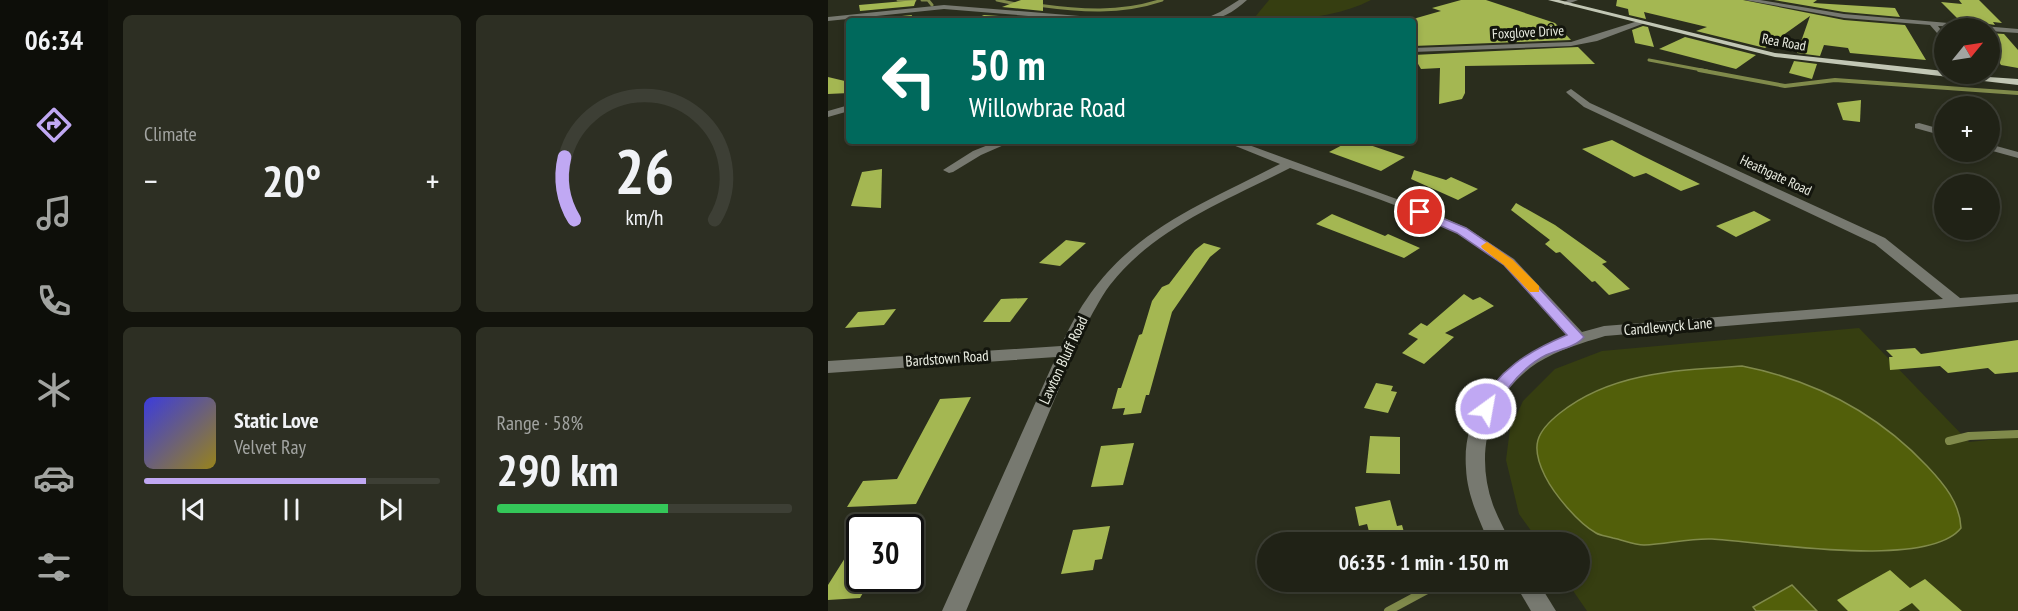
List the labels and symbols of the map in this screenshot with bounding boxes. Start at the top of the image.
north arrow [1934,18,2000,84]
street label: Foxglove Drive [1492,21,1565,43]
street label: Rea Road [1761,29,1807,55]
street label: Heathgate Road [1737,151,1815,199]
pin [1394,186,1445,237]
street label: Lawton Bluff Road [1034,313,1092,407]
street label: Candlewyck Lane [1623,313,1713,339]
street label: Bardstown Road [905,346,989,370]
position arrow [1454,377,1518,441]
speed limit sign: 30 [846,514,924,592]

